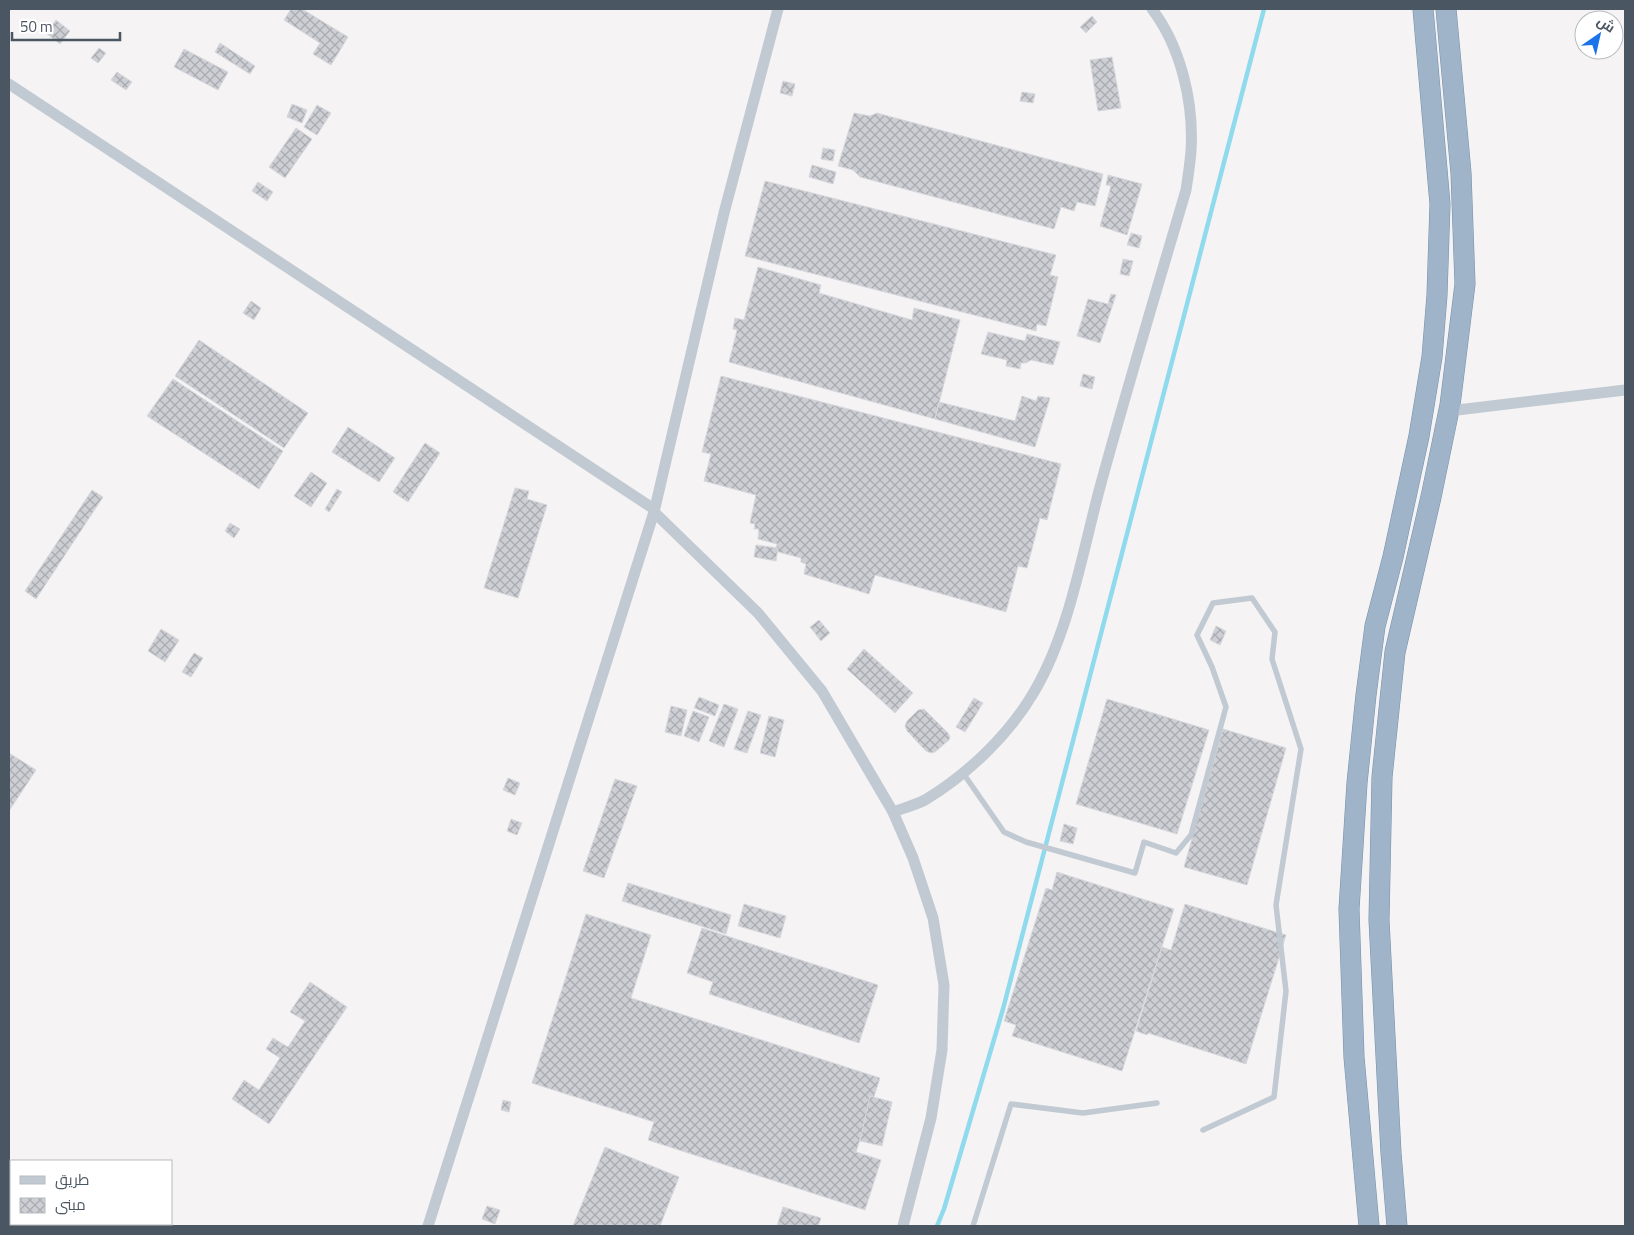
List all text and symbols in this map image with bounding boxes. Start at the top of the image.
scale bar [12,10,120,42]
north arrow [1574,10,1624,60]
text: ش [1593,10,1620,38]
text: 50 m [20,15,53,38]
legend [10,1160,172,1225]
text: طريق [55,1168,89,1191]
text: مبنى [55,1193,86,1216]

